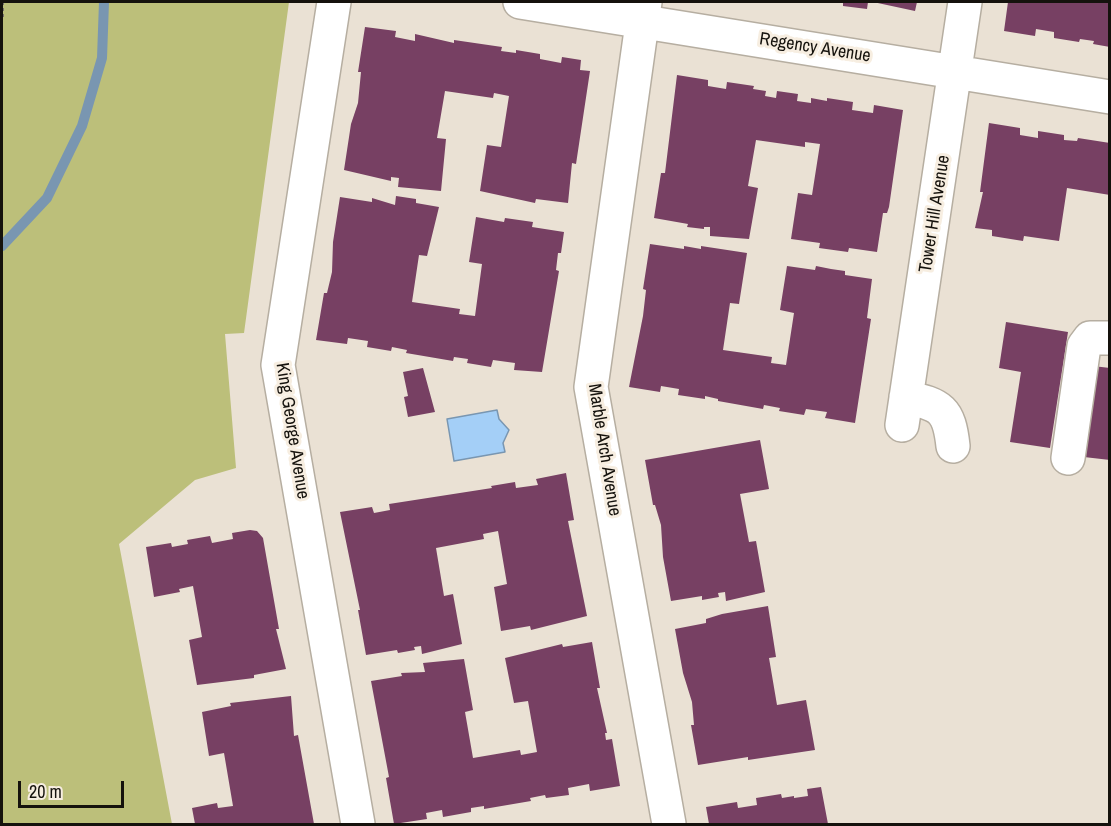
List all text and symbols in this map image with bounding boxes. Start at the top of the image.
street label: Regency Avenue [758,29,872,67]
street label: Tower Hill Avenue [915,154,955,274]
street label: King George Avenue [271,361,313,501]
street label: Marble Arch Avenue [583,382,625,518]
scale bar [21,769,128,807]
text: 20 m [29,779,62,804]

